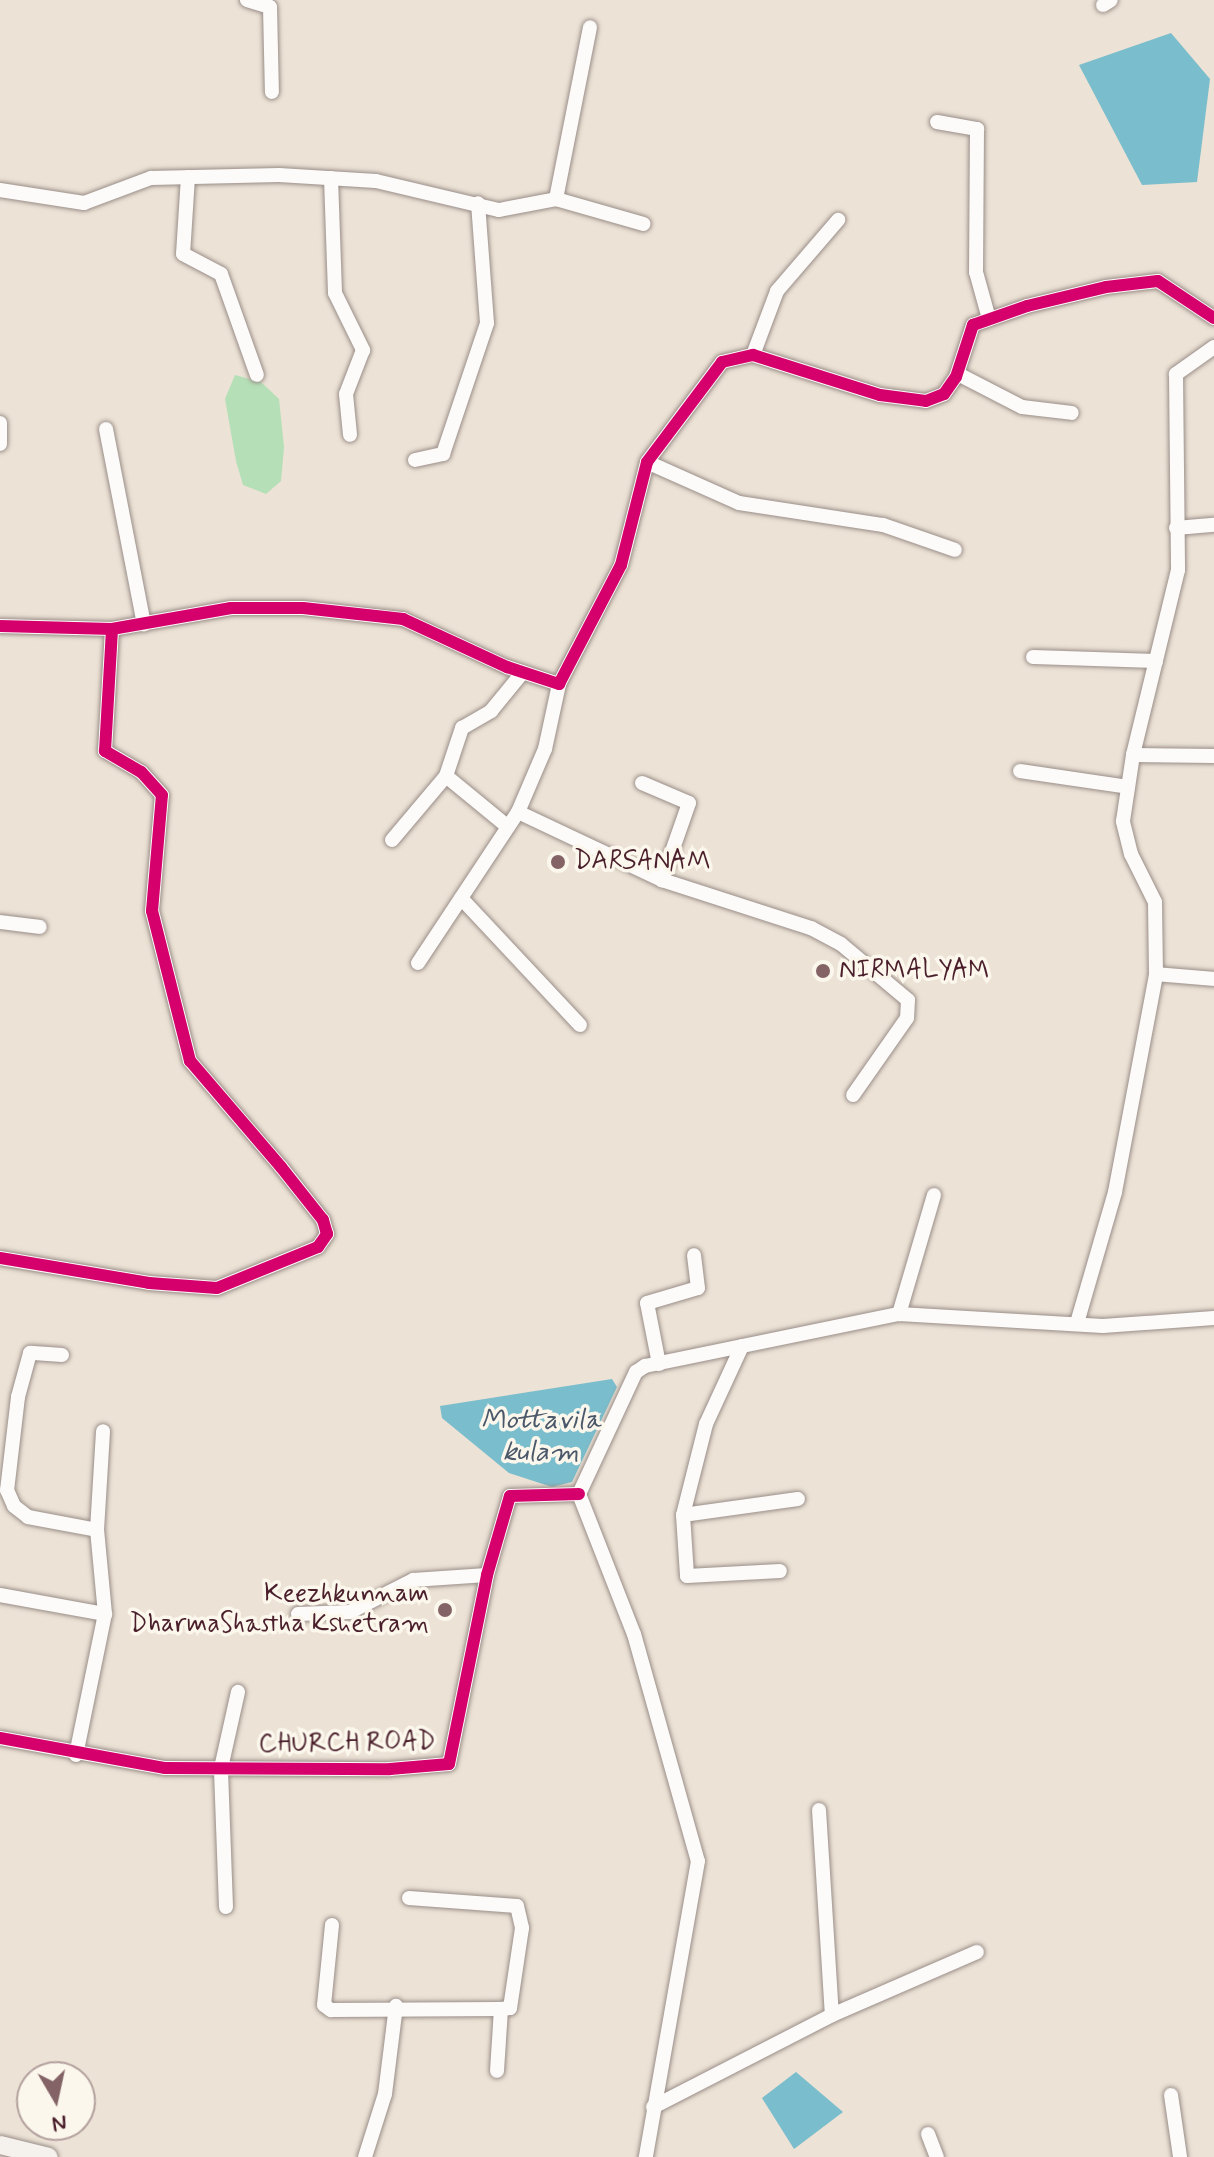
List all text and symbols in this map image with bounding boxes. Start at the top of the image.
place label: DARSANAM [574,846,711,878]
marker: DARSANAM [549,853,567,871]
place label: NIRMALYAM [839,955,990,987]
marker: NIRMALYAM [814,962,832,980]
water label: Mottavila kulam [481,1404,601,1470]
place label: Keezhkunnam DharmaShastha Kshetram [129,1579,429,1640]
marker: Keezhkunnam DharmaShastha Kshetram [436,1601,454,1619]
street label: CHURCH ROAD [260,1727,434,1761]
north arrow [16,2061,96,2141]
text: N [50,2108,69,2138]

